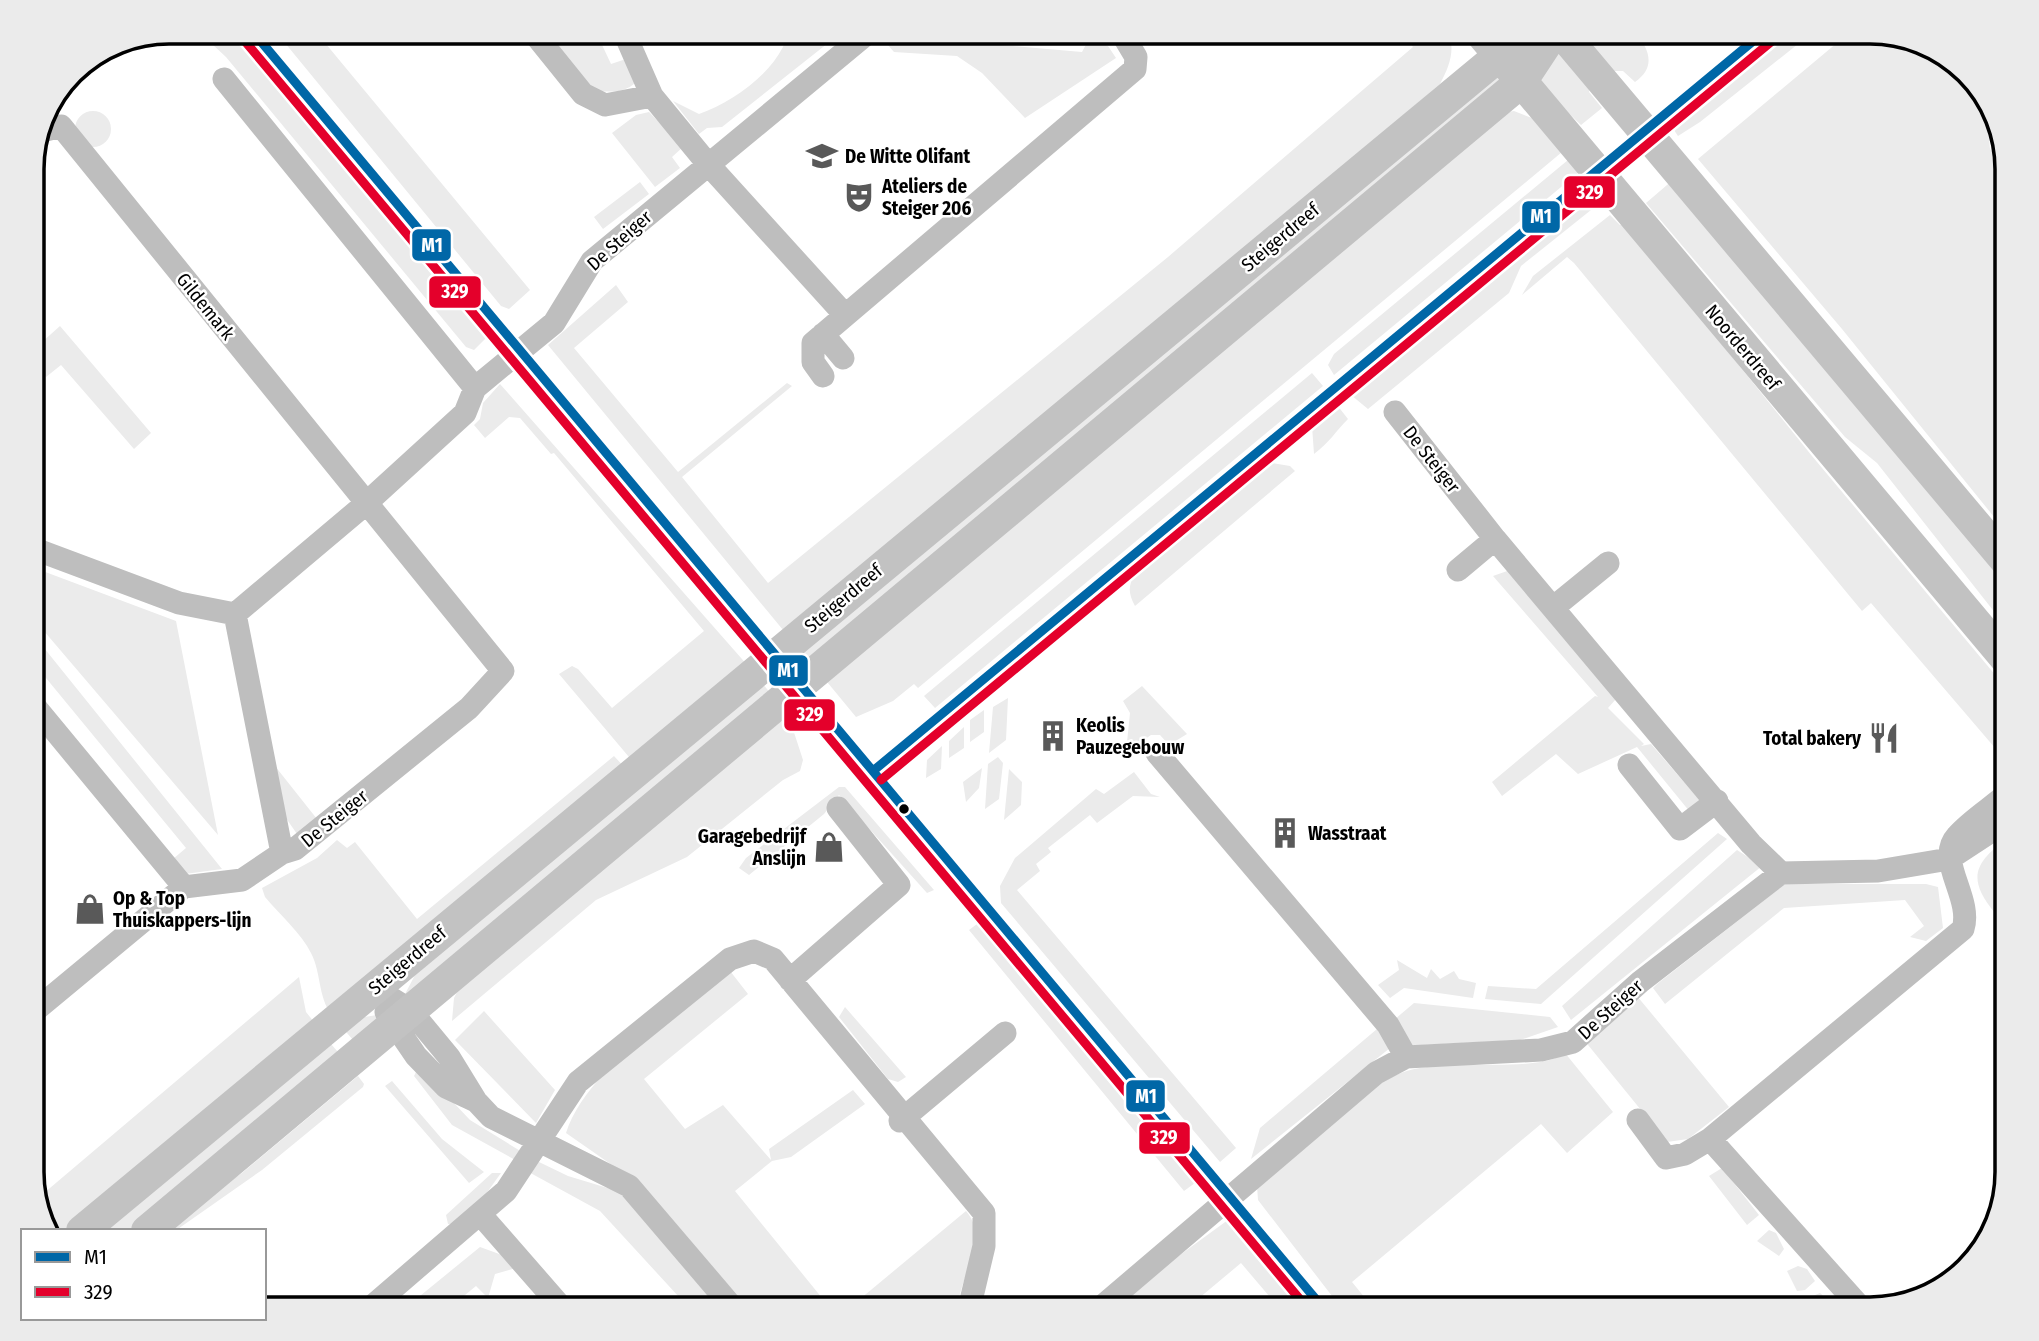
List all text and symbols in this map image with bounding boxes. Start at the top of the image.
school or university icon: De Witte Olifant [805,139,839,173]
place label: De Witte Olifant [845,145,970,168]
place label: Ateliers de Steiger 206 [881,175,971,220]
line badge: 329 [1563,175,1616,209]
theatre icon: Ateliers de Steiger 206 [842,180,876,214]
text: 329 [1575,181,1604,204]
street label: Steigerdreef [1237,197,1325,277]
line badge: M1 [1521,200,1561,234]
street label: De Steiger [582,205,657,275]
text: M1 [1530,205,1552,228]
line badge: M1 [411,228,452,262]
text: M1 [421,234,443,257]
street label: Gildemark [172,268,240,345]
line badge: 329 [428,275,482,309]
text: 329 [440,280,469,303]
street label: Noorderdreef [1700,300,1786,396]
street label: De Steiger [1398,421,1465,498]
street label: Steigerdreef [800,558,888,638]
line badge: M1 [768,654,809,687]
text: M1 [777,659,799,682]
line badge: 329 [783,698,836,732]
text: 329 [795,703,824,726]
place label: Keolis Pauzegebouw [1076,714,1184,759]
building icon: Keolis Pauzegebouw [1036,719,1070,753]
restaurant icon: Total bakery [1867,721,1901,755]
place label: Total bakery [1763,727,1862,750]
street label: De Steiger [296,784,373,852]
unlabelled marker [897,802,911,816]
building icon: Wasstraat [1268,816,1302,850]
place label: Wasstraat [1308,822,1387,845]
place label: Garagebedrijf Anslijn [698,825,808,870]
shop icon: Garagebedrijf Anslijn [812,830,846,864]
place label: Op & Top Thuiskappers-lijn [113,887,252,932]
shop icon: Op & Top Thuiskappers-lijn [73,892,107,926]
street label: Steigerdreef [364,920,452,1000]
street label: De Steiger [1573,974,1648,1044]
line badge: M1 [1125,1079,1166,1113]
text: M1 [1135,1085,1157,1108]
line badge: 329 [1138,1121,1191,1155]
text: 329 [1149,1126,1178,1149]
legend [21,1229,266,1320]
text: M1 [84,1244,107,1270]
text: 329 [84,1279,113,1305]

